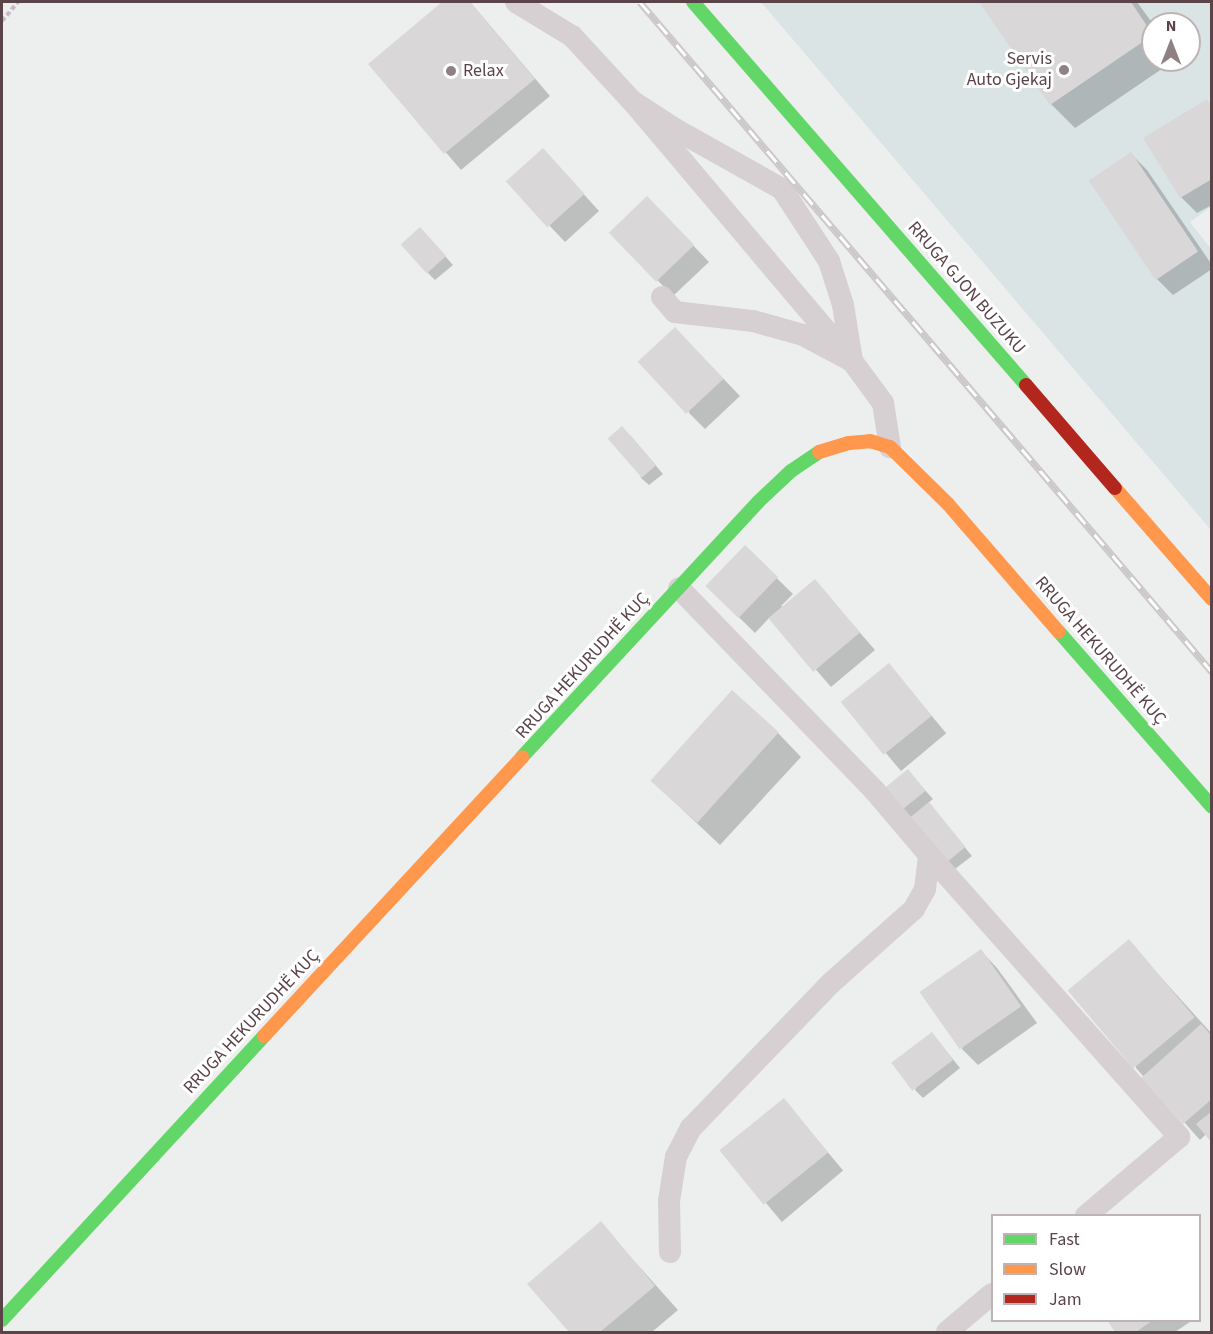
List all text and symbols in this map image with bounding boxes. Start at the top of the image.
north arrow [1141,12,1201,72]
text: N [1166,15,1176,37]
place label: Servis Auto Gjekaj [967,49,1052,92]
place label: Relax [463,60,504,82]
marker: Servis Auto Gjekaj [1057,63,1071,77]
marker: Relax [444,64,458,78]
street label: RRUGA GJON BUZUKU [903,217,1029,359]
street label: RRUGA HEKURUDHË KUÇ [1030,572,1170,730]
street label: RRUGA HEKURUDHË KUÇ [512,588,654,744]
street label: RRUGA HEKURUDHË KUÇ [180,945,324,1099]
legend [991,1214,1201,1322]
text: Fast [1049,1227,1080,1252]
text: Slow [1049,1257,1086,1282]
text: Jam [1049,1287,1082,1312]

